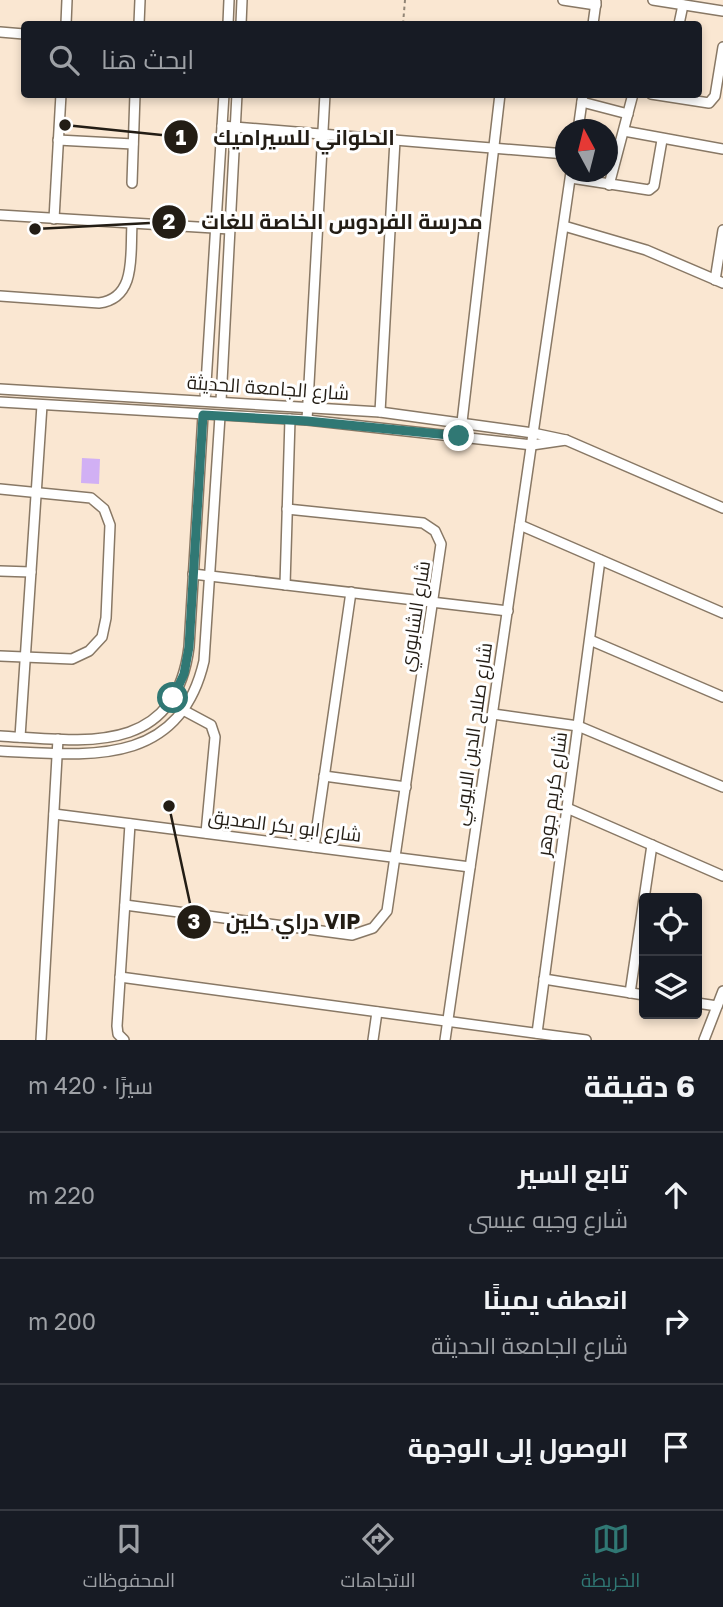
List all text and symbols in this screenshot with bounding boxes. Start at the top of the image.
search box [21,21,702,98]
icon: search [45,41,83,79]
text: ابحث هنا [101,44,194,75]
callout: الحلواني للسيراميك [164,116,409,158]
north arrow [555,119,618,182]
text: 1 [176,124,187,150]
text: الحلواني للسيراميك [213,124,395,155]
callout: مدرسة الفردوس الخاصة للغات [152,201,496,243]
text: 2 [163,208,176,234]
text: مدرسة الفردوس الخاصة للغات [201,208,483,235]
street label: شارع الجامعة الحديثة [186,370,350,407]
route end [443,420,474,451]
street label: شارع الشابوري [394,559,438,674]
street label: شارع صلاح الدين الايوبي [448,641,500,828]
route start [157,682,188,713]
street label: شارع كريم جوهر [531,730,574,859]
street label: شارع ابو بكر الصديق [207,804,363,849]
map controls [639,893,702,1019]
button: locate [639,893,702,956]
callout: دراي كلين VIP [177,901,374,943]
text: 3 [188,908,200,934]
text: دراي كلين VIP [226,908,360,939]
button: layers [639,956,702,1019]
text: 6 دقيقة [584,1068,695,1104]
text: سيرًا · 420 m [28,1071,153,1099]
text: تابع السير [518,1158,628,1189]
icon: ahead [657,1176,695,1214]
text: 220 m [28,1181,95,1209]
text: شارع وجيه عيسى [468,1205,628,1233]
text: انعطف يمينًا [483,1284,628,1315]
icon: right [657,1302,695,1340]
text: 200 m [28,1307,96,1335]
text: شارع الجامعة الحديثة [431,1331,628,1359]
icon: arrive [657,1428,695,1466]
text: الوصول إلى الوجهة [408,1432,628,1463]
tab: المحفوظات [83,1520,175,1598]
tab: الاتجاهات [340,1520,416,1598]
tab: الخريطة [581,1520,640,1598]

